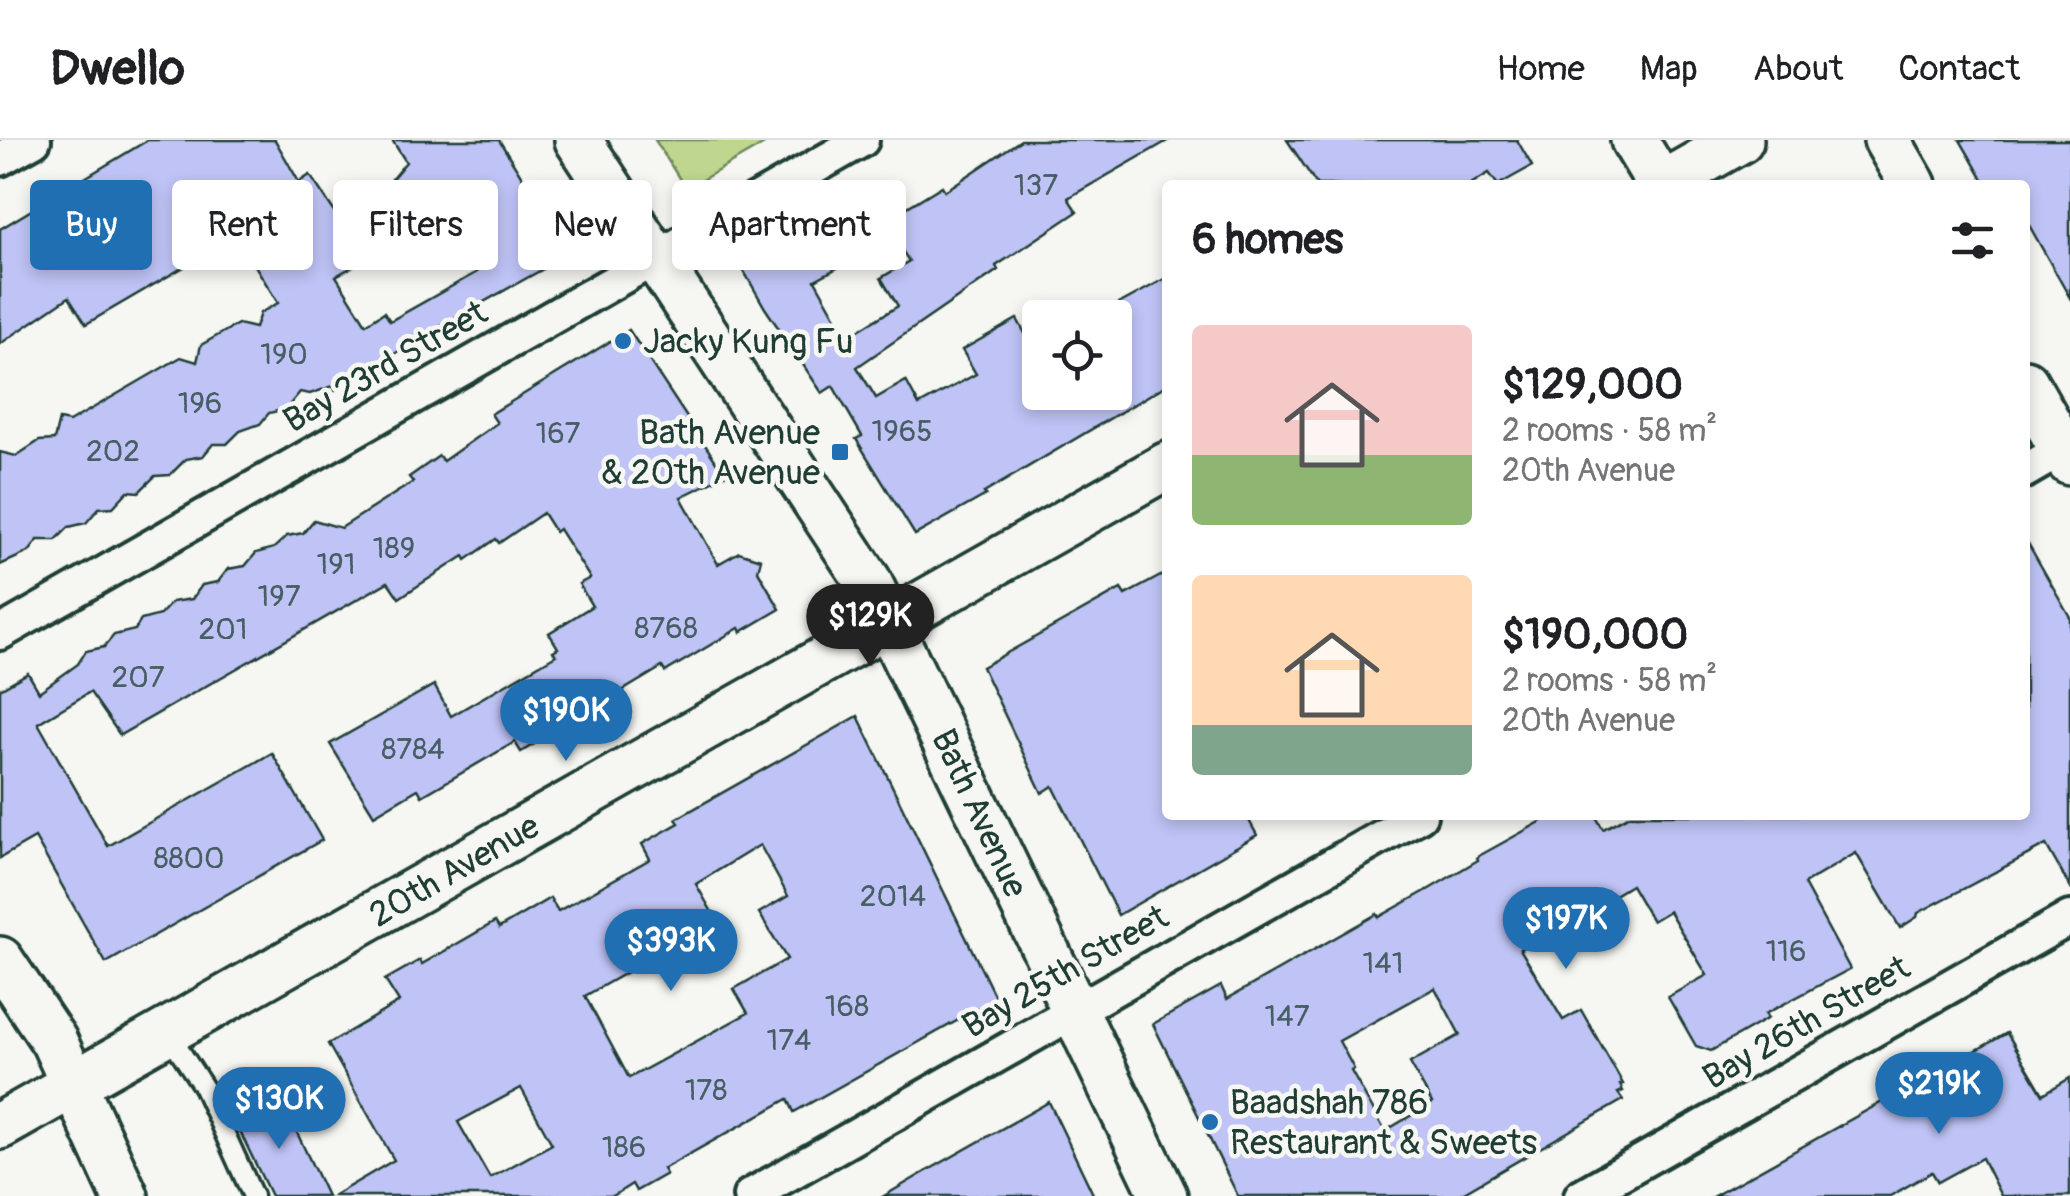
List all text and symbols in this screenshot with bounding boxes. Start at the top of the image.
text: Dwello [50,39,185,99]
text: Home [1497,47,1585,91]
text: Map [1640,47,1698,91]
text: About [1753,47,1843,91]
text: Contact [1898,47,2020,91]
house number: 137 [1014,167,1058,204]
chip: Buy [30,180,152,270]
chip: Rent [172,180,313,270]
chip: Filters [333,180,498,270]
chip: New [518,180,652,270]
chip: Apartment [672,180,906,270]
icon: filters [1945,213,2000,268]
text: 6 homes [1192,214,1343,266]
street label: Bay 23rd Street [276,290,496,443]
map controls [1022,300,1132,410]
button: locate [1022,300,1132,410]
place label: Jacky Kung Fu [643,320,853,364]
marker: Jacky Kung Fu [612,330,634,352]
house number: 190 [260,336,308,373]
text: $129,000 [1502,359,1683,411]
icon: home [1272,365,1392,485]
house number: 196 [178,385,222,422]
place label: Bath Avenue & 20th Avenue [601,411,820,495]
text: 2 rooms · 58 m² [1502,411,1717,451]
house number: 1965 [872,413,932,450]
house number: 167 [536,415,581,452]
house number: 202 [86,433,140,470]
marker: Bath Avenue & 20th Avenue [829,441,851,463]
text: 20th Avenue [1502,451,1675,491]
house number: 189 [373,530,415,567]
house number: 191 [317,546,355,583]
house number: 197 [257,578,301,615]
pin: $129K [800,584,940,669]
text: $129K [828,596,912,636]
text: $190,000 [1502,609,1688,661]
house number: 8768 [634,610,698,647]
house number: 201 [199,611,248,648]
icon: home [1272,615,1392,735]
house number: 207 [111,659,165,696]
text: 2 rooms · 58 m² [1502,661,1717,701]
pin: $190K [496,679,636,764]
text: $190K [522,691,610,731]
text: 20th Avenue [1502,701,1675,741]
street label: Bath Avenue [921,722,1037,905]
house number: 8784 [381,731,445,768]
street label: 20th Avenue [362,805,547,937]
house number: 8800 [153,840,225,877]
house number: 2014 [860,878,926,915]
pin: $197K [1496,887,1636,972]
street label: Bay 25th Street [955,895,1177,1048]
text: $197K [1525,899,1607,939]
pin: $393K [601,909,741,994]
text: $393K [627,921,715,961]
house number: 116 [1766,933,1806,970]
house number: 141 [1363,945,1403,982]
street label: Bay 26th Street [1695,945,1919,1100]
house number: 168 [825,988,869,1025]
house number: 147 [1265,998,1310,1035]
house number: 174 [767,1022,812,1059]
pin: $219K [1869,1052,2009,1137]
text: $219K [1897,1064,1981,1104]
pin: $130K [209,1067,349,1152]
house number: 178 [685,1072,727,1109]
text: $130K [235,1079,323,1119]
place label: Baadshah 786 Restaurant & Sweets [1230,1081,1537,1165]
marker: Baadshah 786 Restaurant & Sweets [1199,1111,1221,1133]
house number: 186 [602,1129,646,1166]

